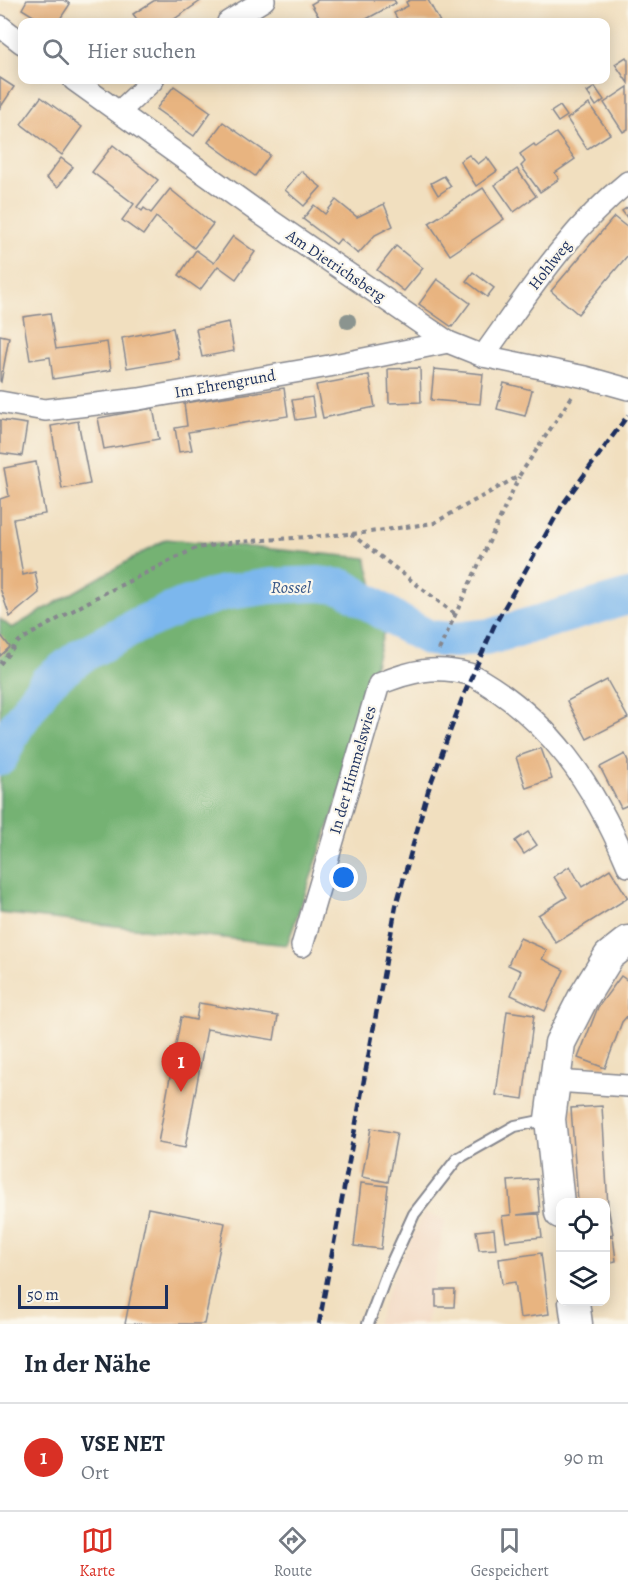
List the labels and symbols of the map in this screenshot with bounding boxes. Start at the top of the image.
street label: Am Dietrichsberg [281,224,390,307]
street label: Hohlweg [523,235,577,295]
street label: Im Ehrengrund [173,364,278,404]
water label: Rossel [271,575,312,599]
street label: In der Himmelswies [324,703,382,837]
your location [329,863,358,892]
pin: 1 [162,1042,201,1092]
scale bar [18,1282,168,1310]

